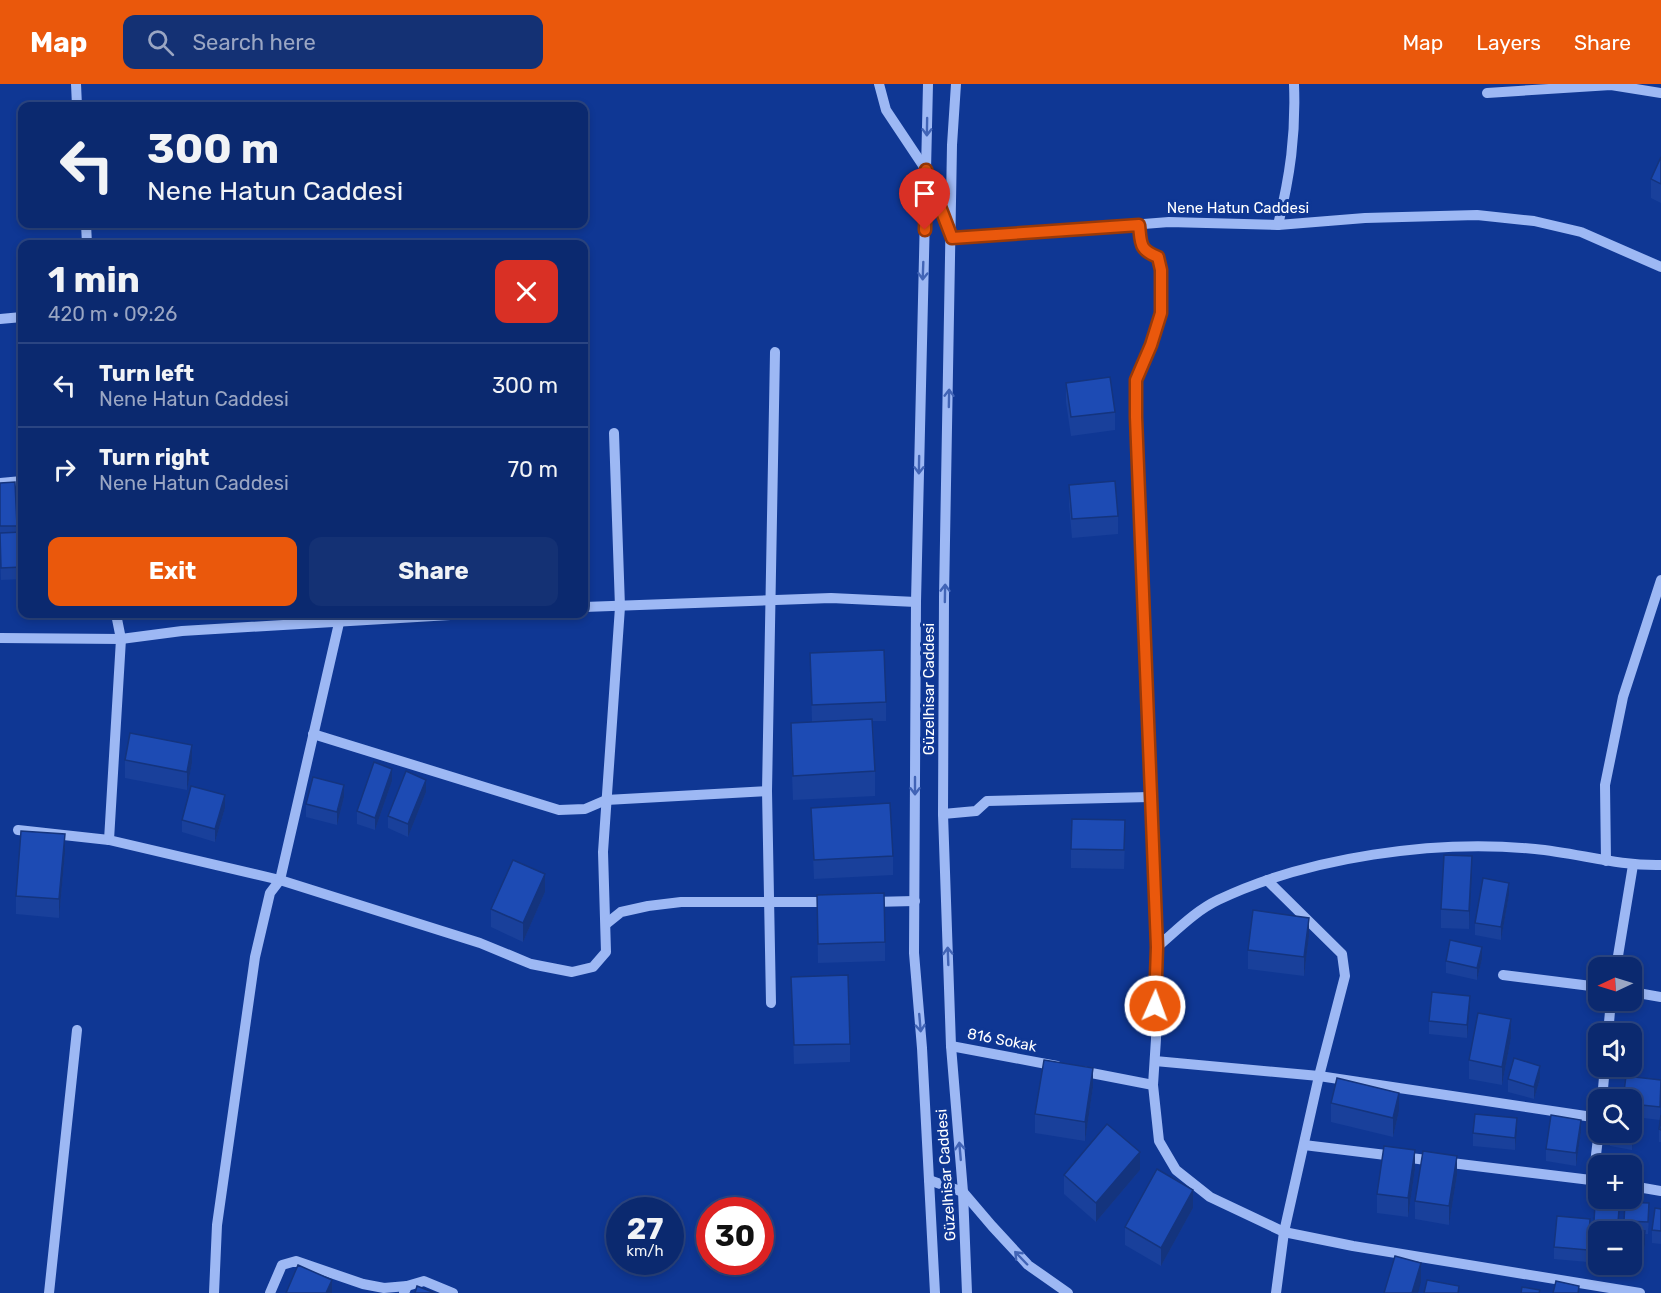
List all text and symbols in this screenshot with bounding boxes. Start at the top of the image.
search box [123,15,543,69]
text: Map [30,26,87,59]
icon: search [144,26,177,59]
text: Search here [192,29,316,56]
text: Map [1402,30,1443,55]
text: Layers [1476,30,1541,55]
text: Share [1574,30,1631,55]
one-way arrow [921,117,933,137]
text: 300 m [147,124,279,174]
icon: left [48,126,126,204]
pin [899,168,950,230]
text: Nene Hatun Caddesi [147,175,403,207]
icon: arrive [908,177,941,210]
street label: Nene Hatun Caddesi [1167,199,1309,217]
text: 1 min [48,258,140,301]
button: close [495,260,558,323]
one-way arrow [918,260,929,280]
text: 420 m · 09:26 [48,302,177,326]
text: Turn left [99,360,194,387]
icon: left [48,369,81,402]
text: 300 m [492,372,558,399]
text: Nene Hatun Caddesi [99,387,289,411]
one-way arrow [943,389,954,409]
text: Turn right [99,444,209,471]
icon: right [48,453,81,486]
one-way arrow [913,455,925,475]
text: 70 m [508,456,558,483]
text: Nene Hatun Caddesi [99,471,289,495]
button: Exit [48,537,297,606]
button: Share [309,537,558,606]
one-way arrow [939,584,950,604]
street label: Güzelhisar Caddesi [920,623,938,755]
one-way arrow [909,776,921,796]
one-way arrow [943,947,954,967]
north arrow [1588,957,1642,1011]
map controls [1588,957,1642,1275]
position arrow [1123,974,1187,1038]
one-way arrow [915,1013,926,1033]
button: sound [1588,1023,1642,1077]
street label: 816 Sokak [966,1024,1038,1056]
button: search [1588,1089,1642,1143]
street label: Güzelhisar Caddesi [932,1108,960,1242]
one-way arrow [954,1141,965,1161]
button: + [1588,1155,1642,1209]
speed limit sign: 30 [696,1197,774,1275]
text: 27 [627,1211,663,1247]
button: − [1588,1221,1642,1275]
text: km/h [626,1242,664,1260]
one-way arrow [1014,1250,1029,1265]

